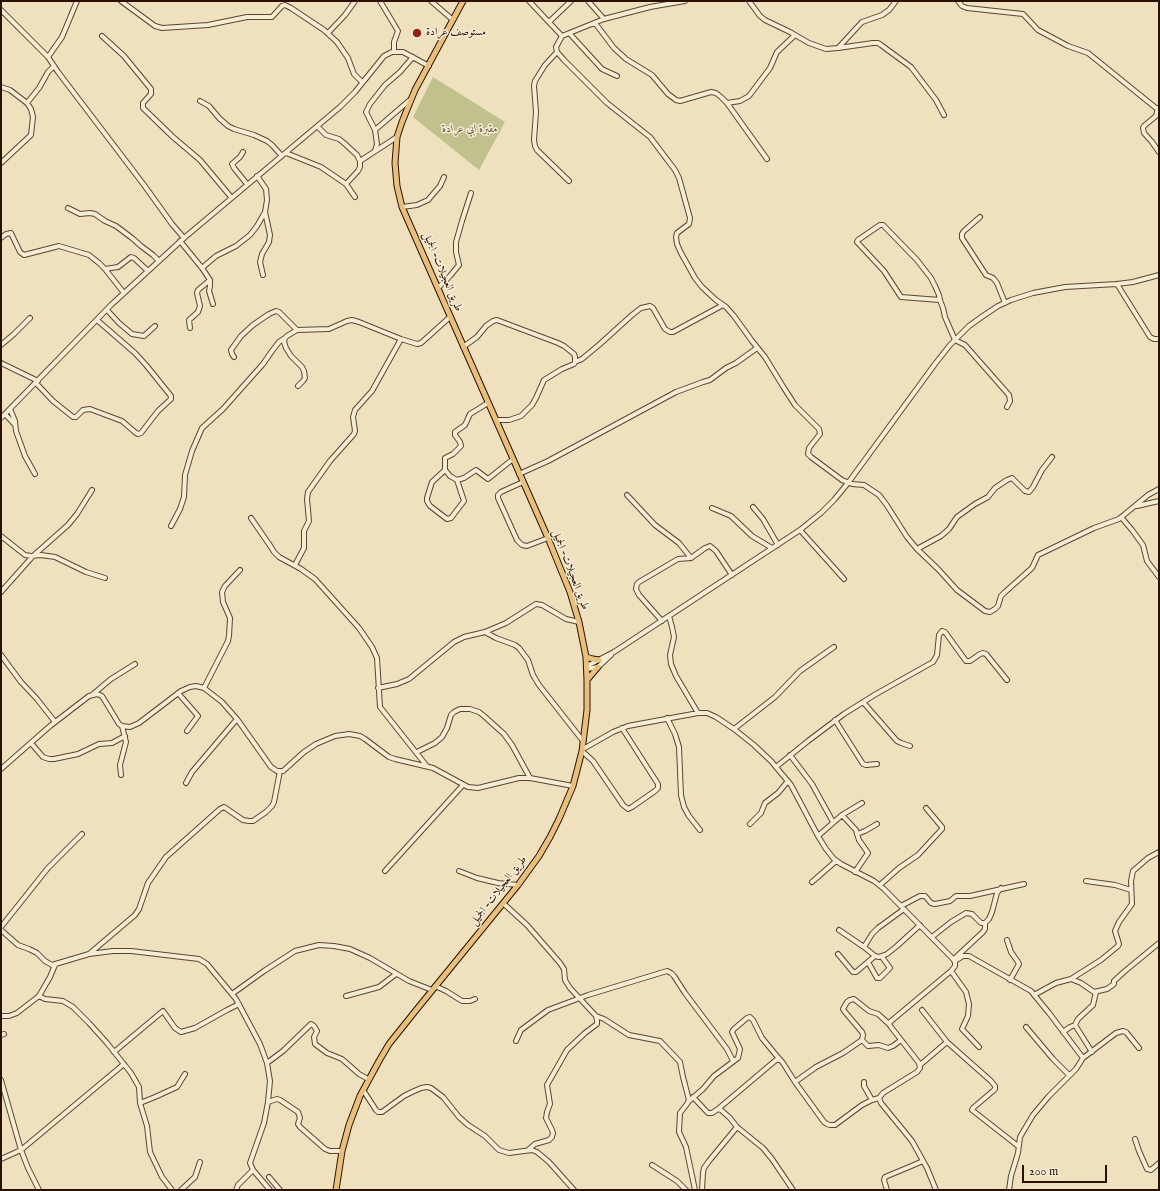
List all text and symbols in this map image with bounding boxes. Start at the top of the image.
place label: مستوصف عرادة [426,26,486,40]
marker: مستوصف عرادة [411,27,423,39]
park label: مقبرة ابي عرادة [442,123,498,137]
street label: طريق العجيلات- الجميل [419,230,465,314]
street label: طريق العجيلات- الجميل [549,528,591,612]
street label: طريق العجيلات- الجميل [468,854,530,928]
scale bar [1024,1157,1109,1183]
text: 200 m [1029,1164,1058,1179]

